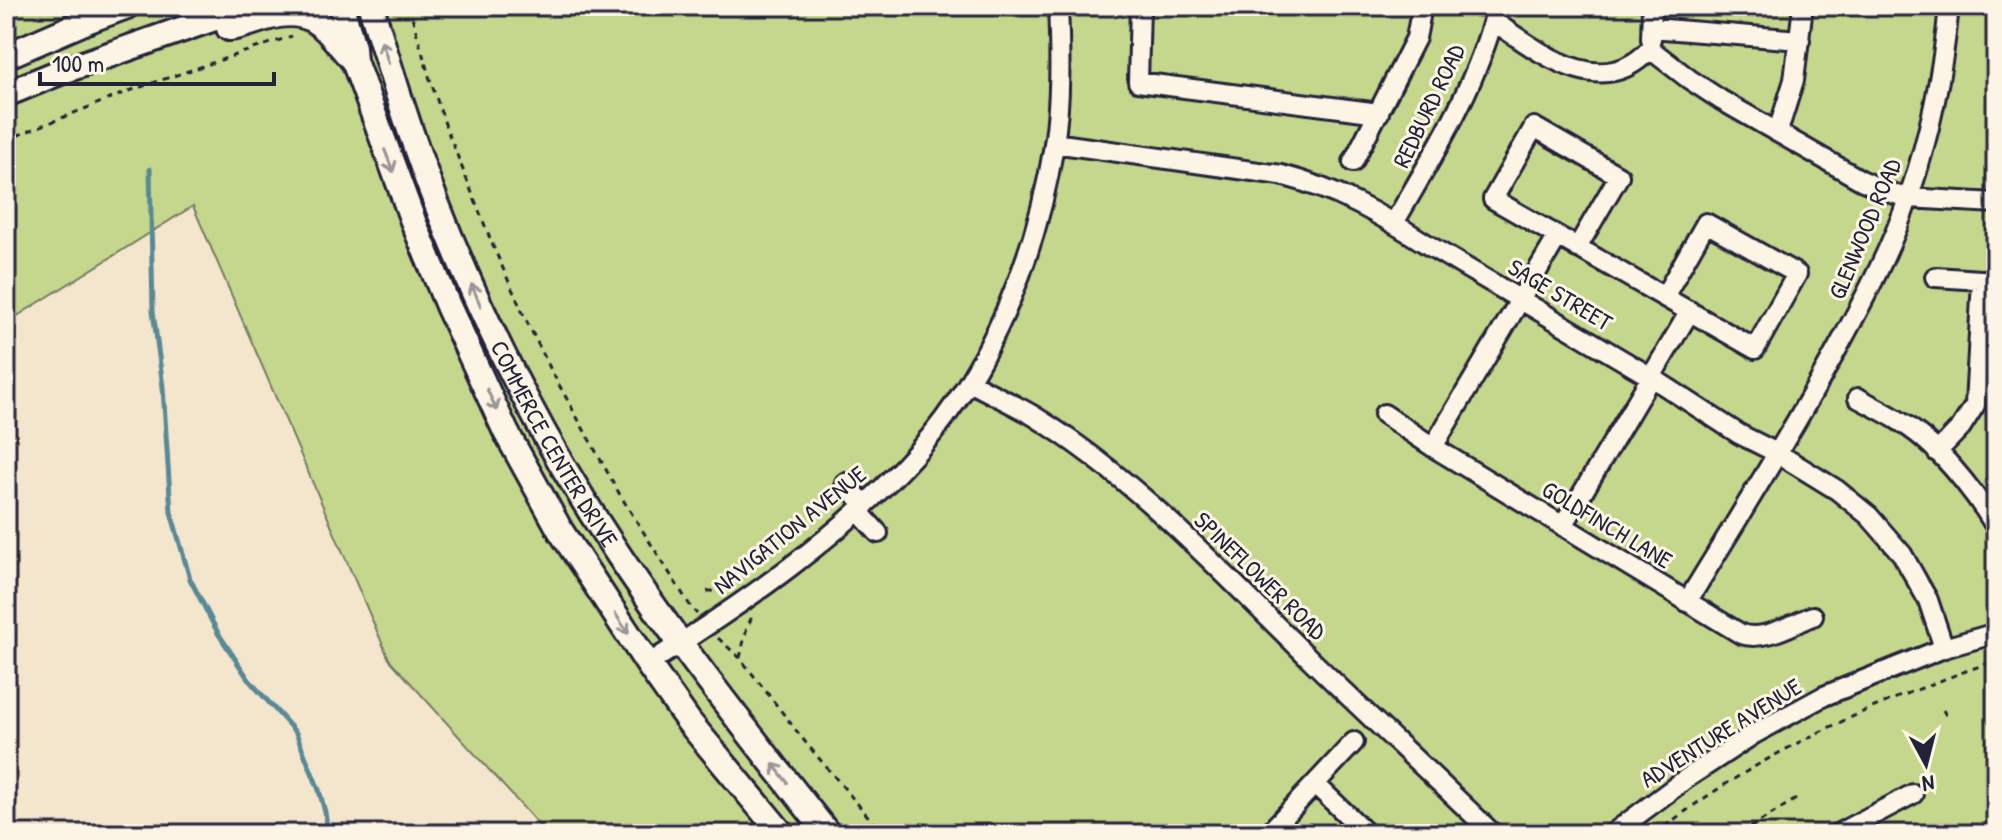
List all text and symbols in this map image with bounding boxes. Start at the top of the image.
scale bar [40,36,274,86]
street label: REDBURD ROAD [1384,38,1472,173]
one-way arrow [377,39,392,65]
text: 100 m [52,47,104,79]
one-way arrow [383,148,397,173]
street label: GLENWOOD ROAD [1820,153,1908,304]
street label: SAGE STREET [1503,251,1619,338]
one-way arrow [467,283,482,308]
street label: COMMERCE CENTER DRIVE [484,335,626,553]
one-way arrow [485,387,500,411]
street label: NAVIGATION AVENUE [706,457,873,601]
street label: GOLDFINCH LANE [1536,473,1679,576]
street label: SPINEFLOWER ROAD [1188,504,1334,647]
one-way arrow [613,613,630,635]
street label: ADVENTURE AVENUE [1634,670,1807,794]
north arrow [1886,724,1966,804]
one-way arrow [771,763,788,784]
text: N [1921,768,1936,799]

